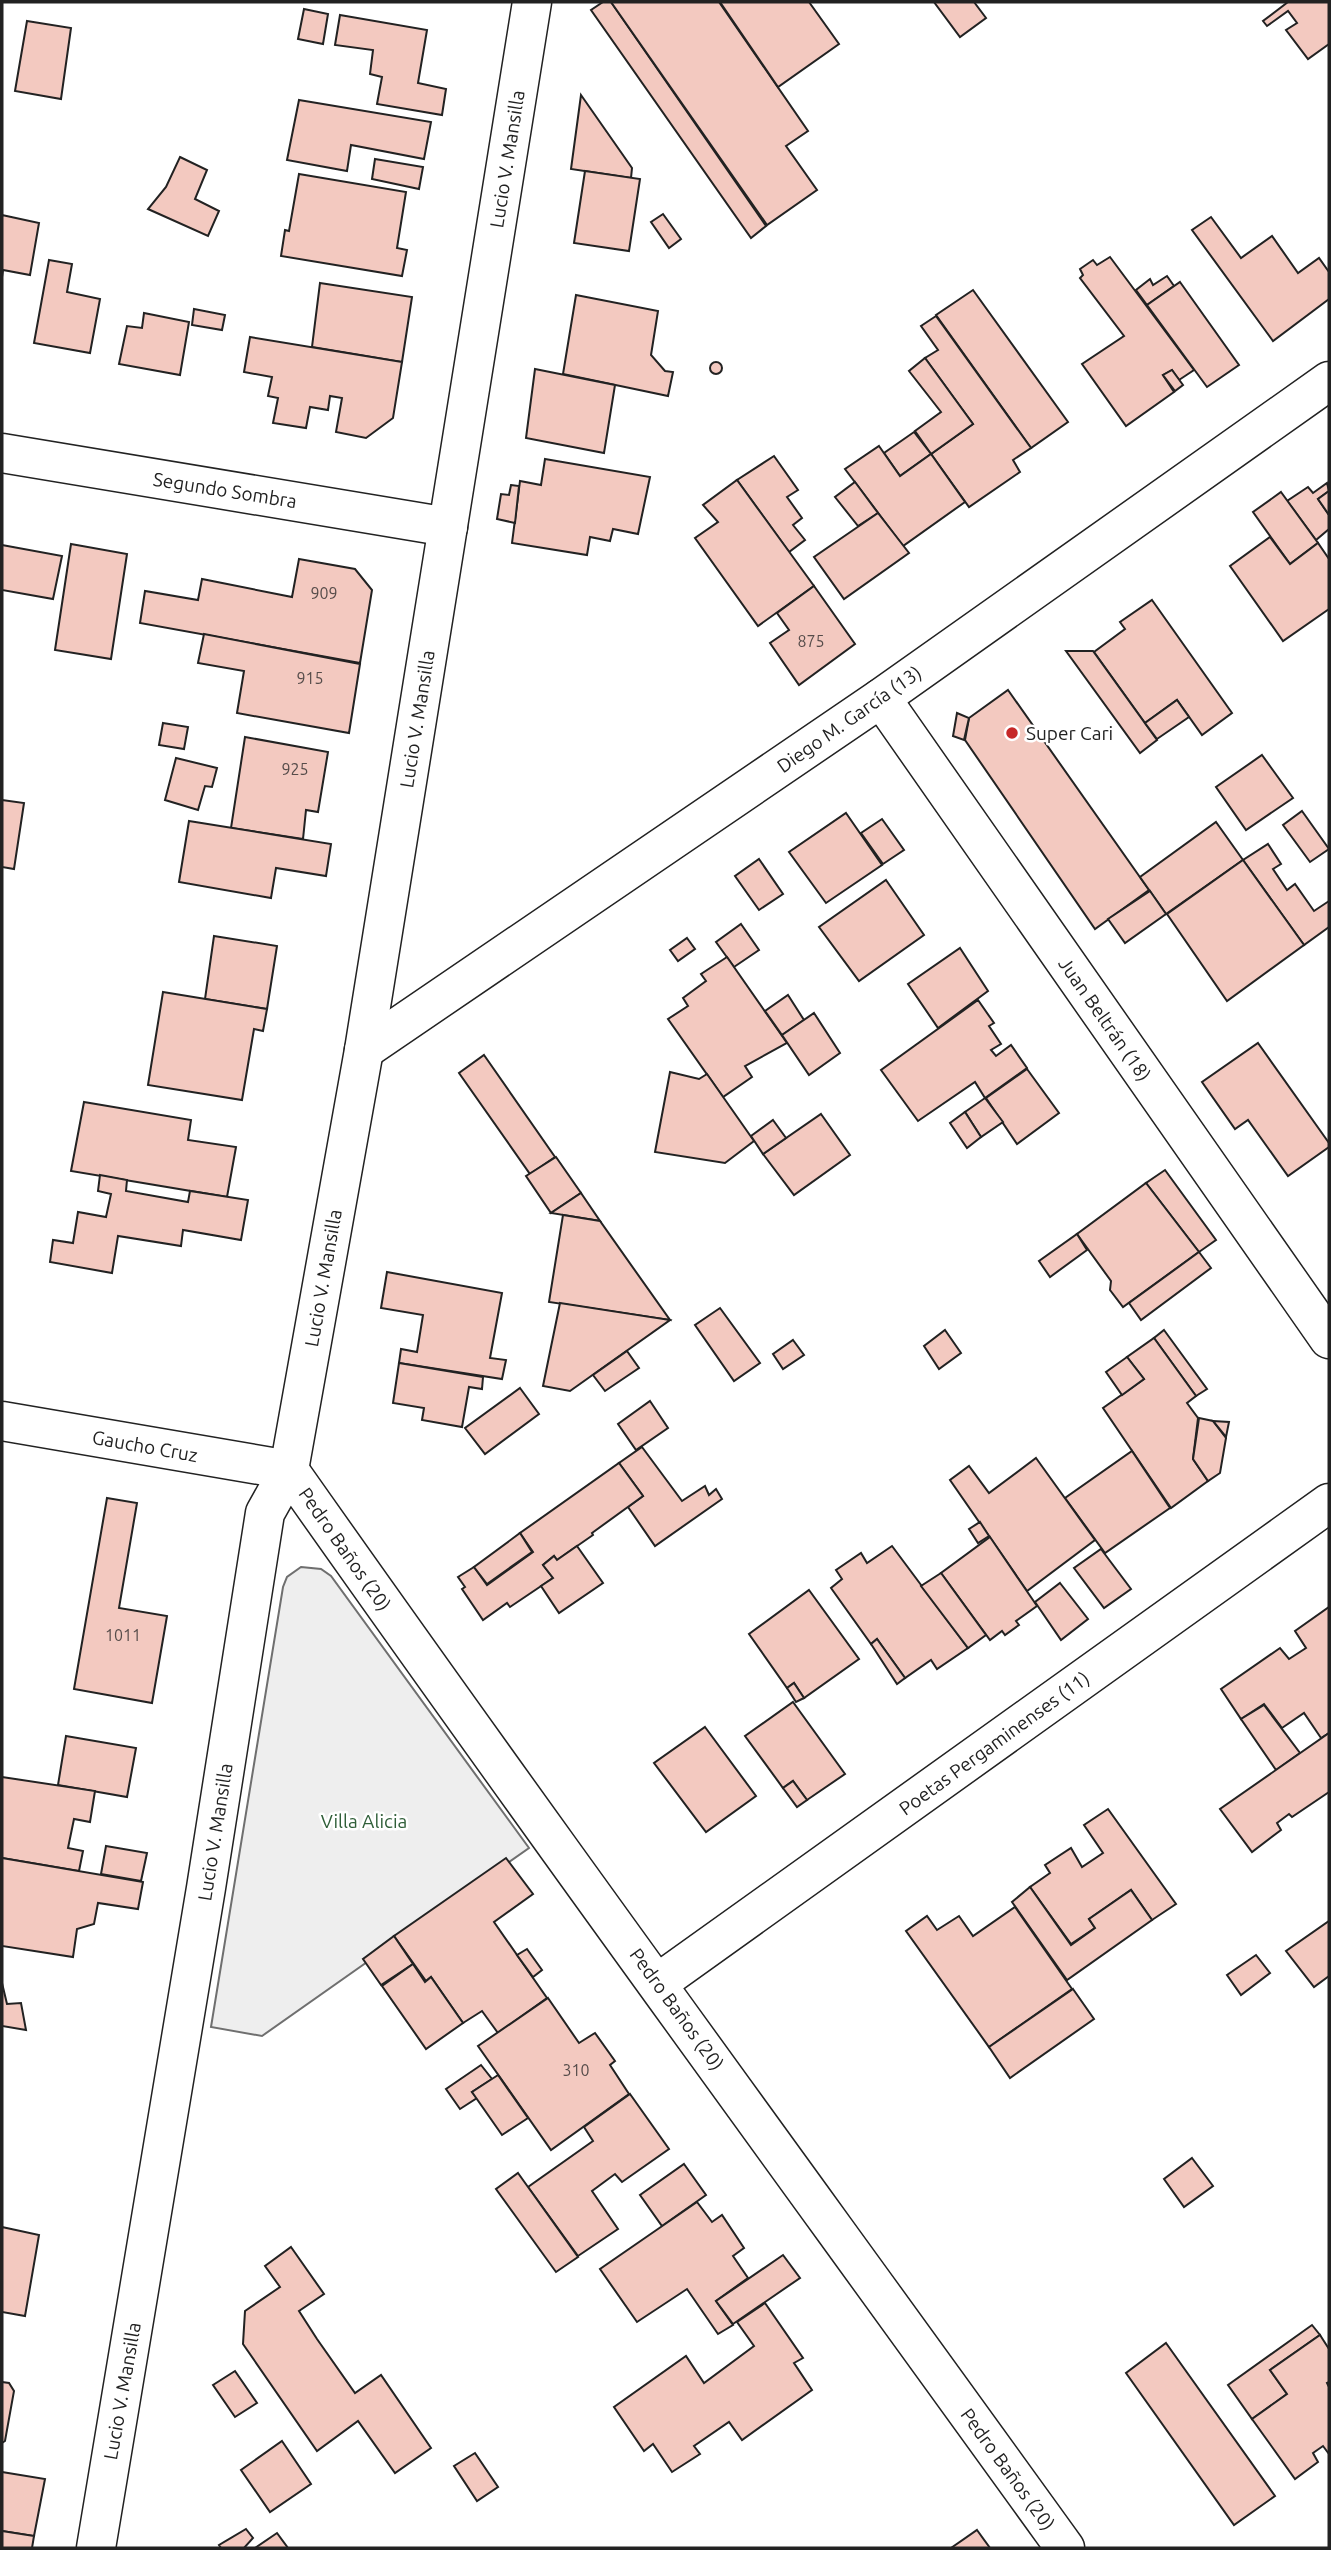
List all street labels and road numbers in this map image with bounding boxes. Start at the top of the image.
street label: Lucio V. Mansilla [485,89,529,229]
street label: Segundo Sombra [152,468,298,512]
street label: Lucio V. Mansilla [395,649,439,789]
street label: Diego M. García (13) [773,661,925,777]
street label: Juan Beltrán (18) [1054,953,1156,1085]
street label: Lucio V. Mansilla [300,1208,346,1348]
street label: Gaucho Cruz [90,1426,200,1466]
street label: Pedro Baños (20) [294,1483,396,1615]
street label: Poetas Pergaminenses (11) [895,1667,1093,1819]
street label: Lucio V. Mansilla [193,1762,237,1902]
street label: Pedro Baños (20) [625,1944,729,2074]
street label: Lucio V. Mansilla [99,2321,145,2461]
street label: Pedro Baños (20) [956,2404,1060,2534]

